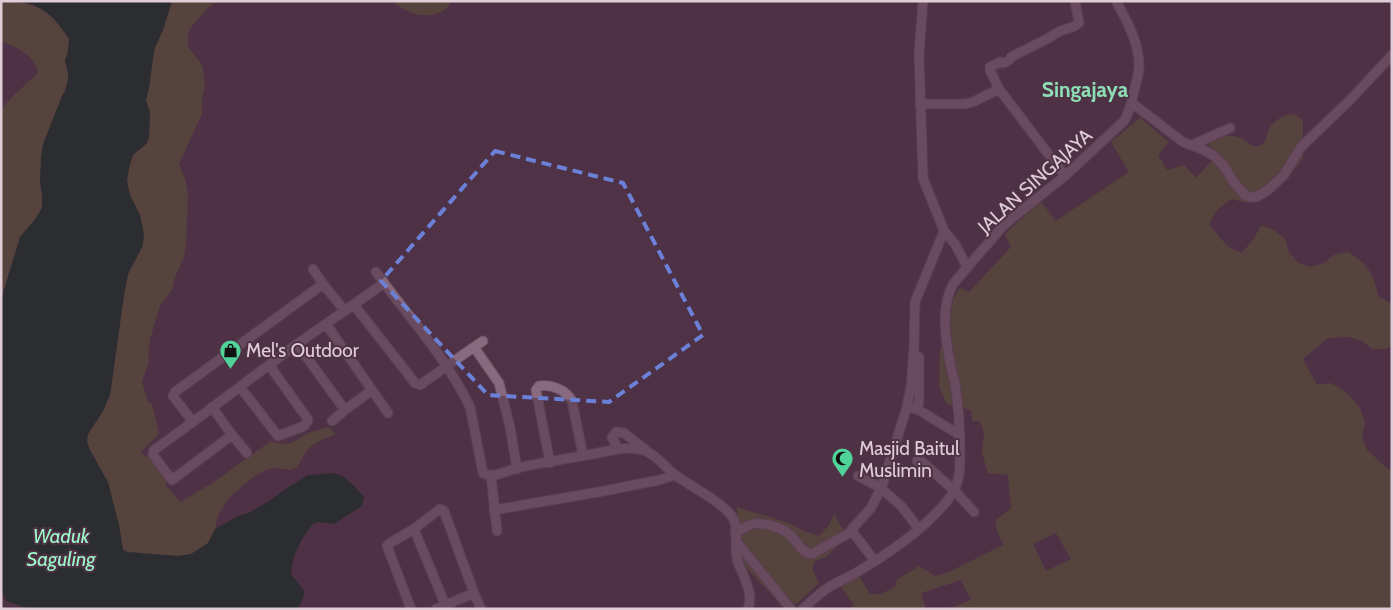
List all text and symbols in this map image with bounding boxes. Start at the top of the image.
district label: Singajaya [1042,77,1129,102]
street label: JALAN SINGAJAYA [972,123,1097,239]
shop icon: Mel's Outdoor [218,338,242,369]
place label: Mel's Outdoor [246,339,359,362]
place label: Masjid Baitul Muslimin [859,437,960,482]
mosque icon: Masjid Baitul Muslimin [831,447,855,478]
water label: Waduk Saguling [26,524,96,571]

